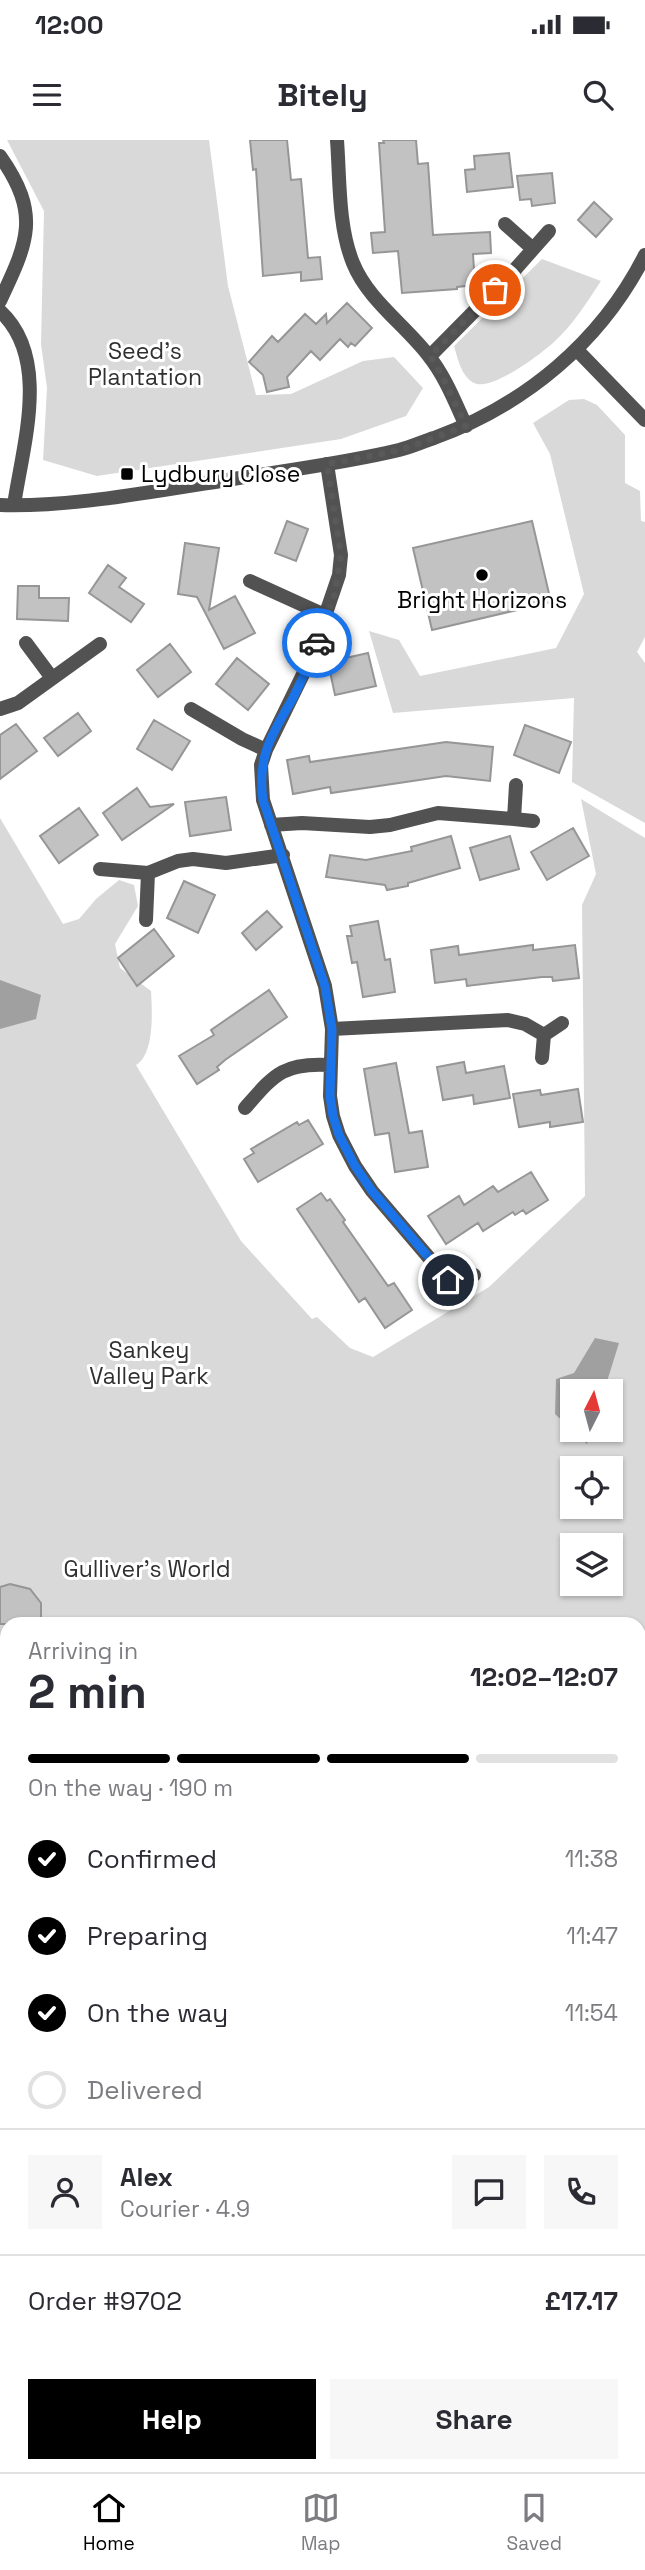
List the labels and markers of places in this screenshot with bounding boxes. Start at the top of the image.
pin [465,260,525,320]
place label: Lydbury Close [141,459,300,489]
marker: Lydbury Close [119,466,135,482]
marker: Bright Horizons [474,567,490,583]
place label: Bright Horizons [397,585,567,615]
pin [418,1250,478,1310]

